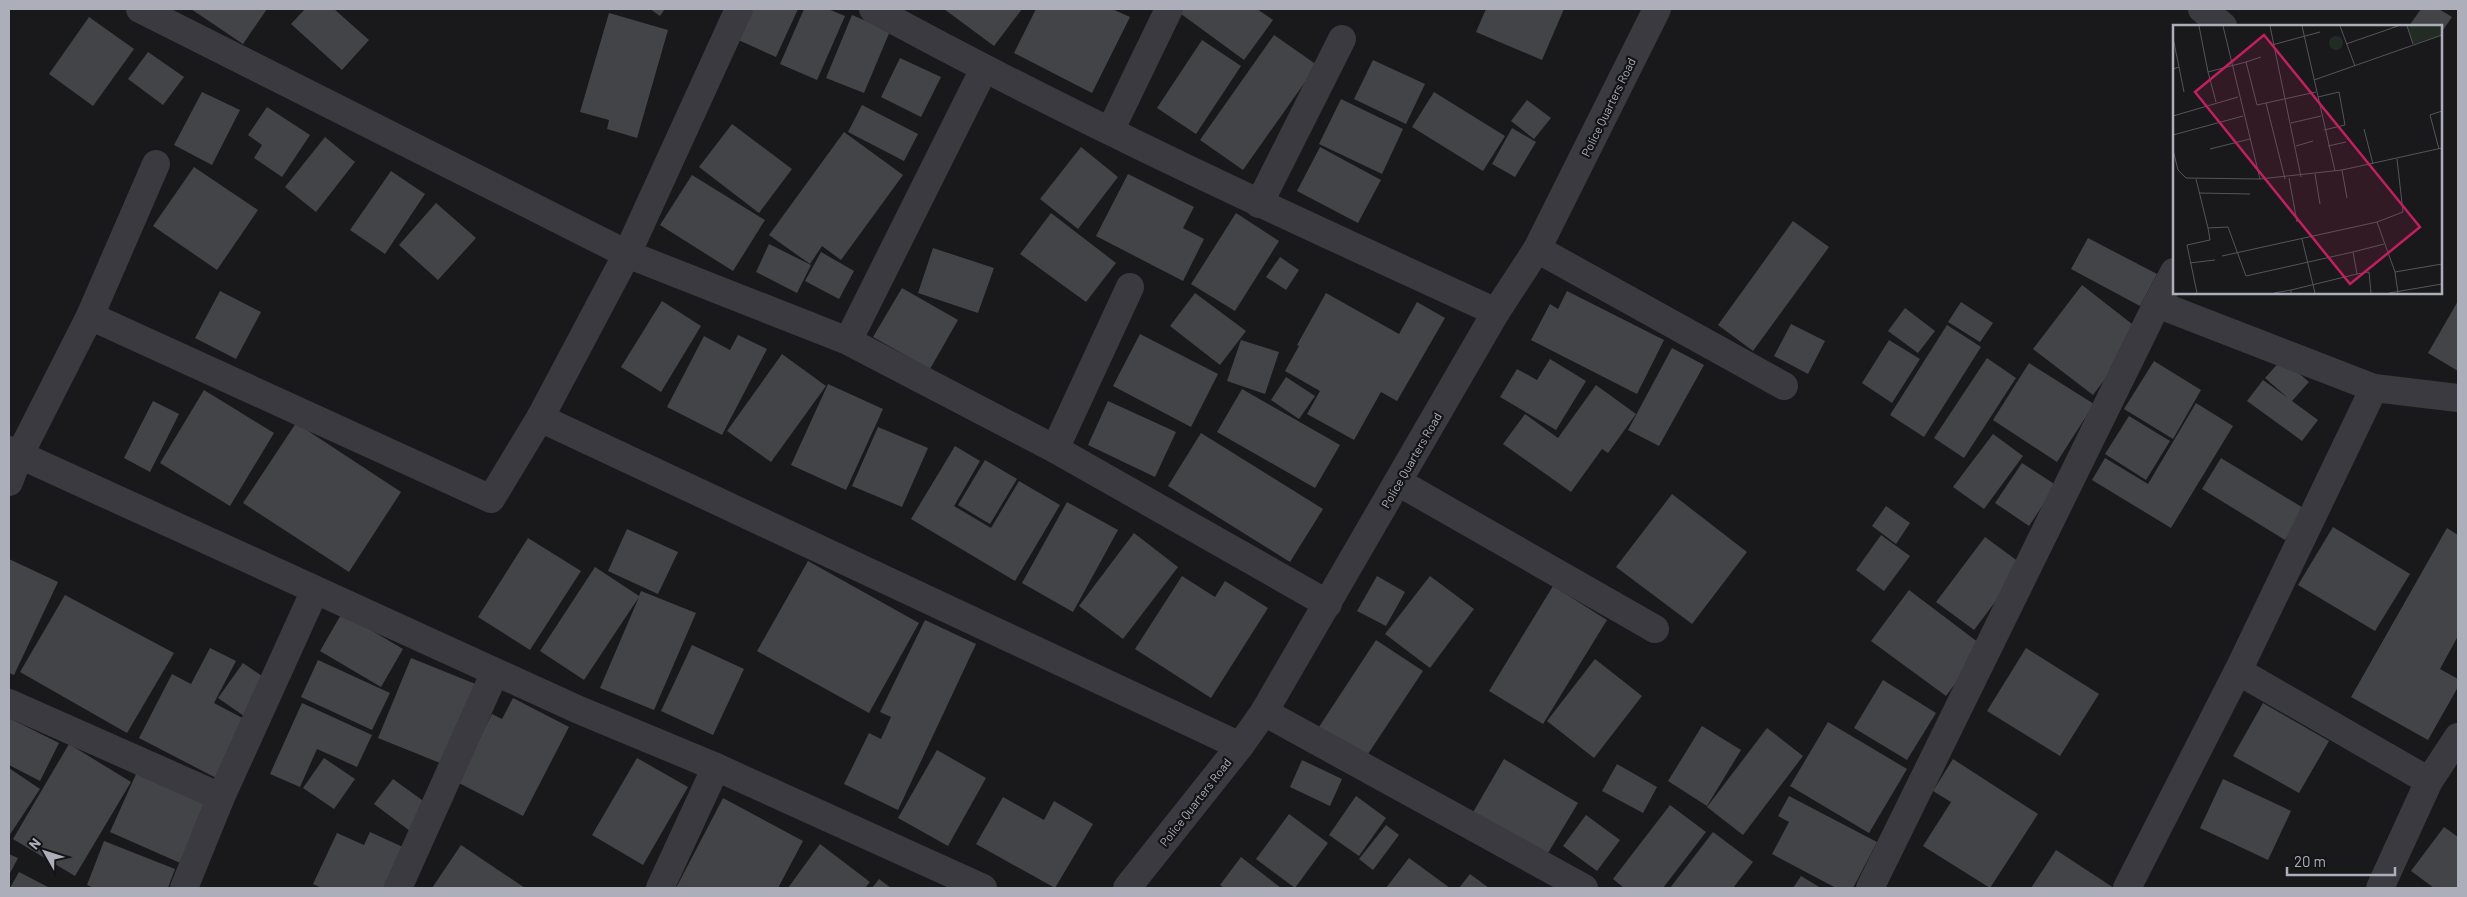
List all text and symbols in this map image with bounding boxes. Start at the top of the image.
inset map [2173,25,2442,294]
street label: Police Quarters Road [1578,55,1638,159]
street label: Police Quarters Road [1378,410,1444,510]
street label: Police Quarters Road [1156,755,1234,849]
north arrow [20,827,70,877]
text: N [25,835,44,852]
scale bar [2287,844,2394,876]
text: 20 m [2294,852,2326,870]

